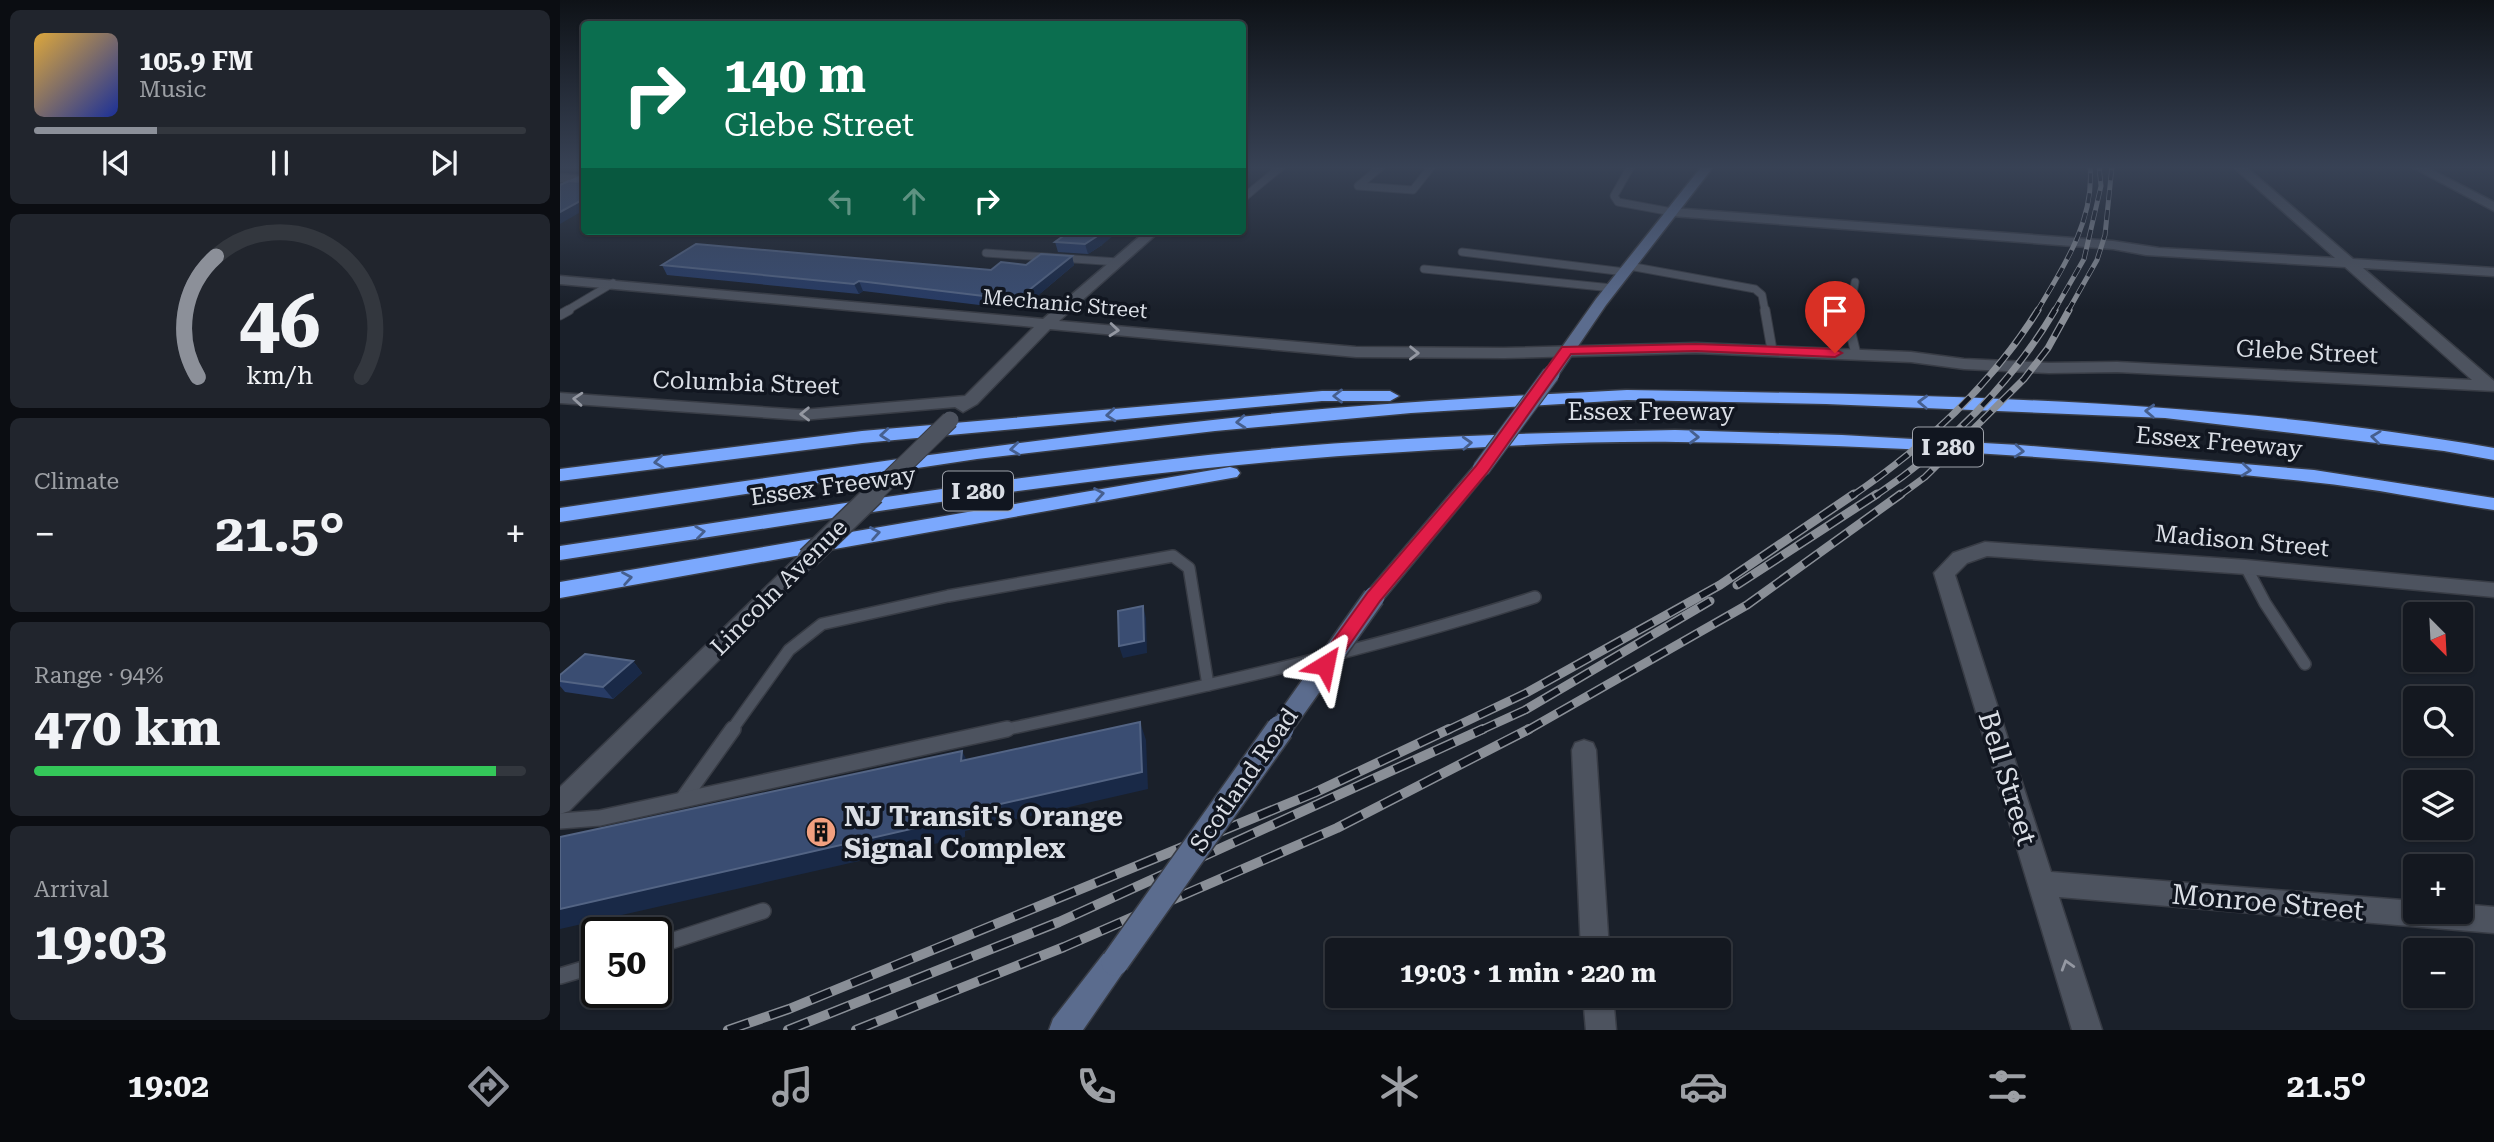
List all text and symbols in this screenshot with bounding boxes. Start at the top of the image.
text: 105.9 FM [139,46,253,76]
text: 140 m [724,47,866,104]
icon: right [609,49,700,140]
text: Music [139,76,206,103]
text: Glebe Street [724,106,914,144]
icon: previous [97,144,135,182]
icon: pause [261,144,299,182]
icon: next [425,144,463,182]
icon: left [822,182,860,220]
icon: ahead [895,182,933,220]
icon: right [968,182,1006,220]
text: 46 [239,280,321,365]
pin [1805,281,1865,353]
street label: Mechanic Street [981,285,1149,323]
icon: arrive [1816,292,1854,330]
one-way arrow [1109,322,1120,337]
street label: Glebe Street [2235,334,2379,370]
one-way arrow [1409,346,1420,361]
text: km/h [247,361,313,390]
street label: Columbia Street [652,366,840,400]
one-way arrow [1332,388,1343,404]
one-way arrow [573,392,584,407]
one-way arrow [1917,395,1928,410]
street label: Essex Freeway [1567,398,1735,426]
one-way arrow [2145,403,2156,418]
one-way arrow [799,406,810,422]
one-way arrow [1105,407,1116,422]
one-way arrow [1235,414,1246,429]
street label: Essex Freeway [2135,421,2304,463]
one-way arrow [879,427,890,442]
road number: I 280 [1913,428,1983,466]
one-way arrow [1690,429,1700,445]
one-way arrow [2370,429,2382,444]
one-way arrow [1462,436,1473,451]
one-way arrow [1009,441,1021,456]
one-way arrow [2014,443,2025,458]
one-way arrow [653,455,665,470]
street label: Essex Freeway [748,460,918,511]
one-way arrow [2241,462,2252,477]
text: Climate [34,468,119,495]
road number: I 280 [943,471,1013,510]
one-way arrow [1093,488,1105,503]
text: 21.5° [215,503,345,564]
text: − [34,512,55,556]
text: + [505,512,526,556]
street label: Lincoln Avenue [705,513,853,661]
street label: Madison Street [2154,519,2330,563]
one-way arrow [694,525,706,540]
one-way arrow [869,527,881,542]
one-way arrow [621,571,633,586]
north arrow [2403,602,2473,672]
map controls [2403,602,2473,1008]
position arrow [1288,628,1362,702]
text: Range · 94% [34,662,163,689]
button: search [2403,686,2473,756]
text: 470 km [34,697,221,758]
street label: Scotland Road [1184,703,1304,857]
street label: Bell Street [1971,707,2044,849]
button: layers [2403,770,2473,840]
place label: NJ Transit's Orange Signal Complex [844,800,1123,865]
building icon: NJ Transit's Orange Signal Complex [804,815,838,849]
button: + [2403,854,2473,924]
text: Arrival [34,876,109,903]
street label: Monroe Street [2170,878,2365,927]
text: 19:03 [34,911,167,972]
speed limit sign: 50 [581,917,672,1008]
button: − [2403,938,2473,1008]
text: 19:03 · 1 min · 220 m [1400,958,1656,988]
one-way arrow [2061,959,2075,972]
icon: directions [464,1062,513,1111]
icon: music [768,1062,817,1111]
icon: phone [1072,1062,1121,1111]
icon: climate [1375,1062,1424,1111]
icon: car [1679,1062,1728,1111]
icon: filters [1983,1062,2032,1111]
text: 19:02 [127,1067,209,1105]
text: 21.5° [2287,1067,2367,1105]

